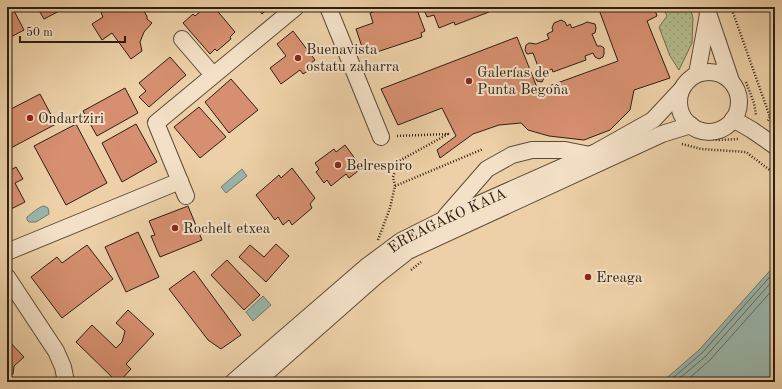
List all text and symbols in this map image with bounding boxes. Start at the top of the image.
scale bar [20,18,125,44]
text: 50 m [26,26,53,39]
place label: Buenavista ostatu zaharra [306,43,400,75]
marker: Buenavista ostatu zaharra [293,53,303,63]
place label: Galerías de Punta Begoña [477,66,569,98]
marker: Galerías de Punta Begoña [464,76,474,86]
place label: Ondartziri [38,112,104,127]
marker: Ondartziri [25,113,35,123]
place label: Belrespiro [346,159,412,174]
marker: Belrespiro [333,160,343,170]
street label: EREAGAKO KAIA [386,186,510,257]
place label: Rochelt etxea [183,222,271,237]
marker: Rochelt etxea [170,223,180,233]
place label: Ereaga [596,271,643,286]
marker: Ereaga [583,272,593,282]

